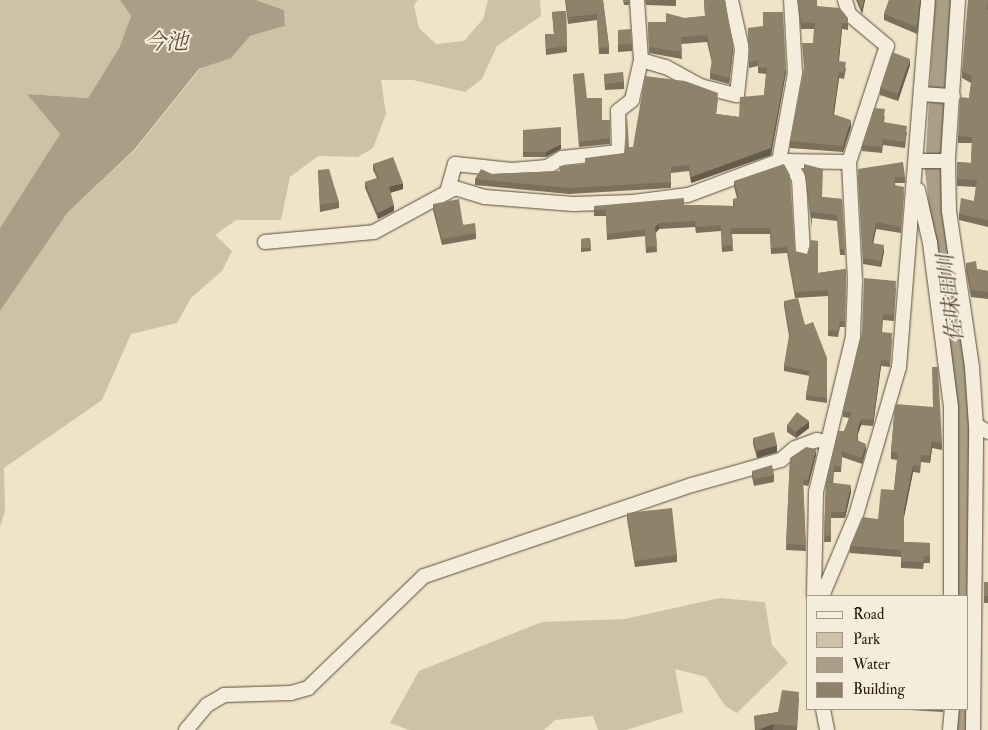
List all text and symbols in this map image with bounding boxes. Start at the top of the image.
water label: 今池 [144,30,188,56]
water label: 佐味田川 [933,253,969,343]
legend [806,595,968,710]
text: Road [853,605,884,624]
text: Park [853,630,880,649]
text: Water [853,655,890,674]
text: Building [853,680,905,699]

